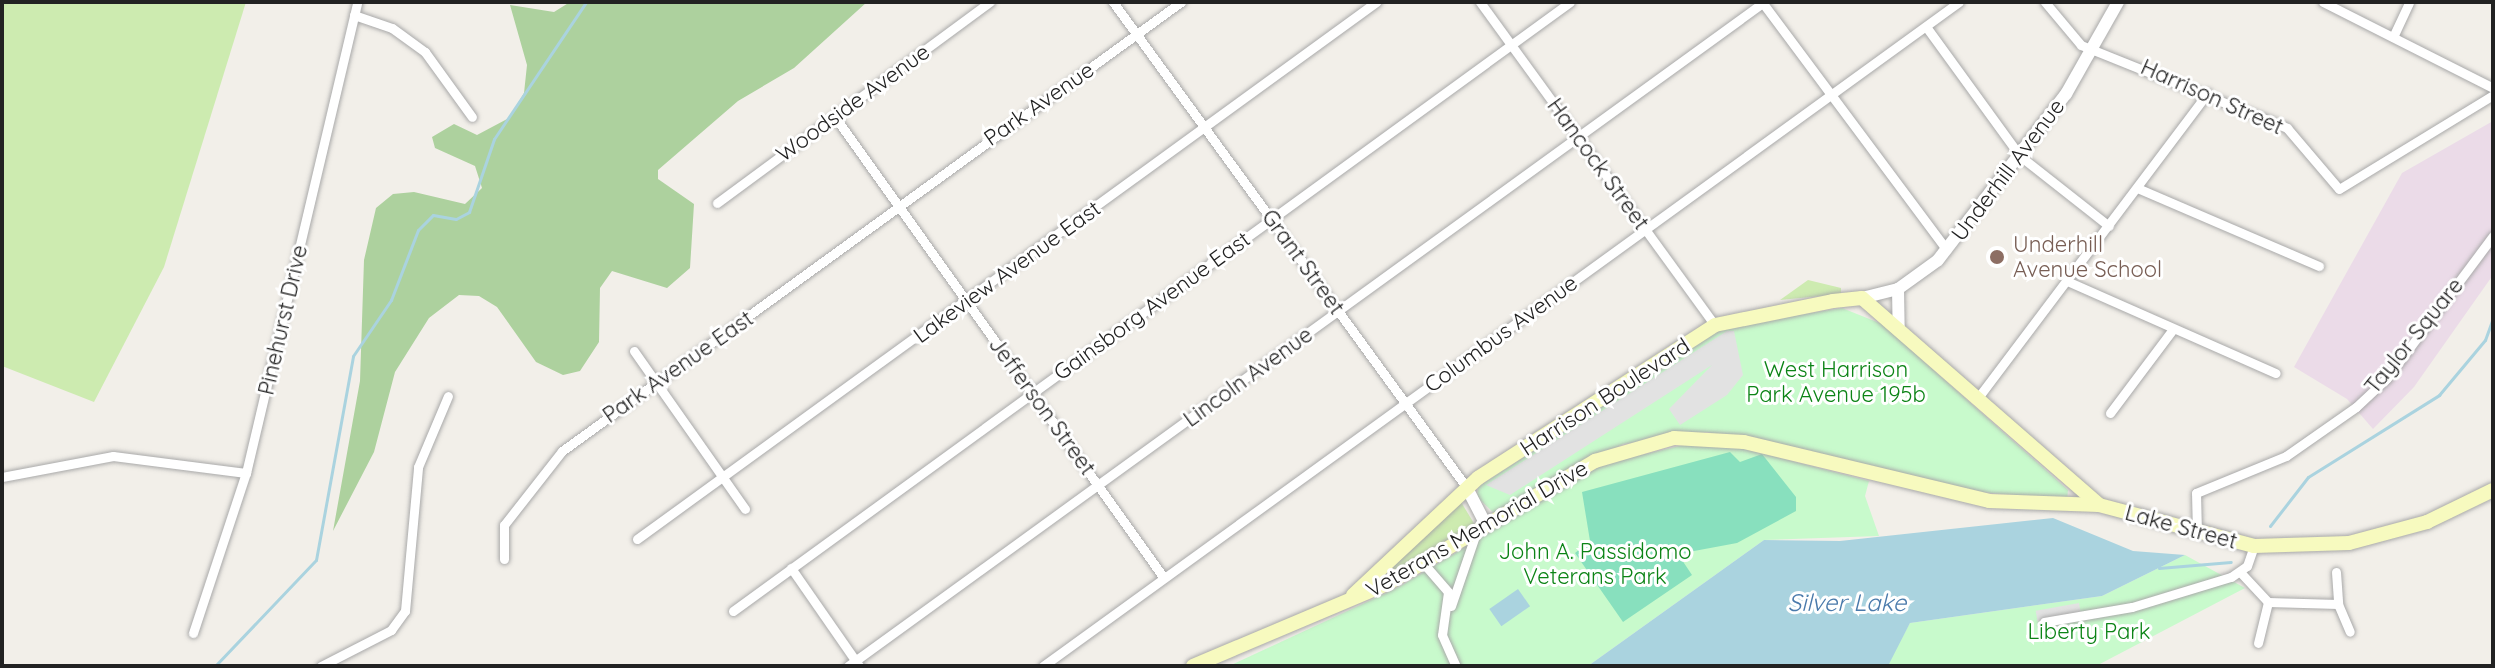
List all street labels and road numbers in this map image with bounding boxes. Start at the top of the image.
street label: Woodside Avenue [771,39,935,167]
street label: Harrison Street [2137,54,2287,140]
street label: Park Avenue [979,57,1099,151]
street label: Hancock Street [1542,93,1654,235]
street label: Underhill Avenue [1946,94,2070,246]
street label: Lakeview Avenue East [908,195,1106,349]
street label: Grant Street [1256,204,1350,320]
street label: Gainsborg Avenue East [1049,226,1255,386]
street label: Pinehurst Drive [253,242,313,398]
street label: Columbus Avenue [1419,270,1583,398]
street label: Taylor Square [2359,273,2469,399]
street label: Park Avenue East [598,305,758,429]
street label: Lincoln Avenue [1178,321,1318,433]
street label: Jefferson Street [983,332,1101,480]
street label: Harrison Boulevard [1515,332,1695,462]
street label: Veterans Memorial Drive [1362,455,1592,603]
street label: Lake Street [2122,499,2240,555]

